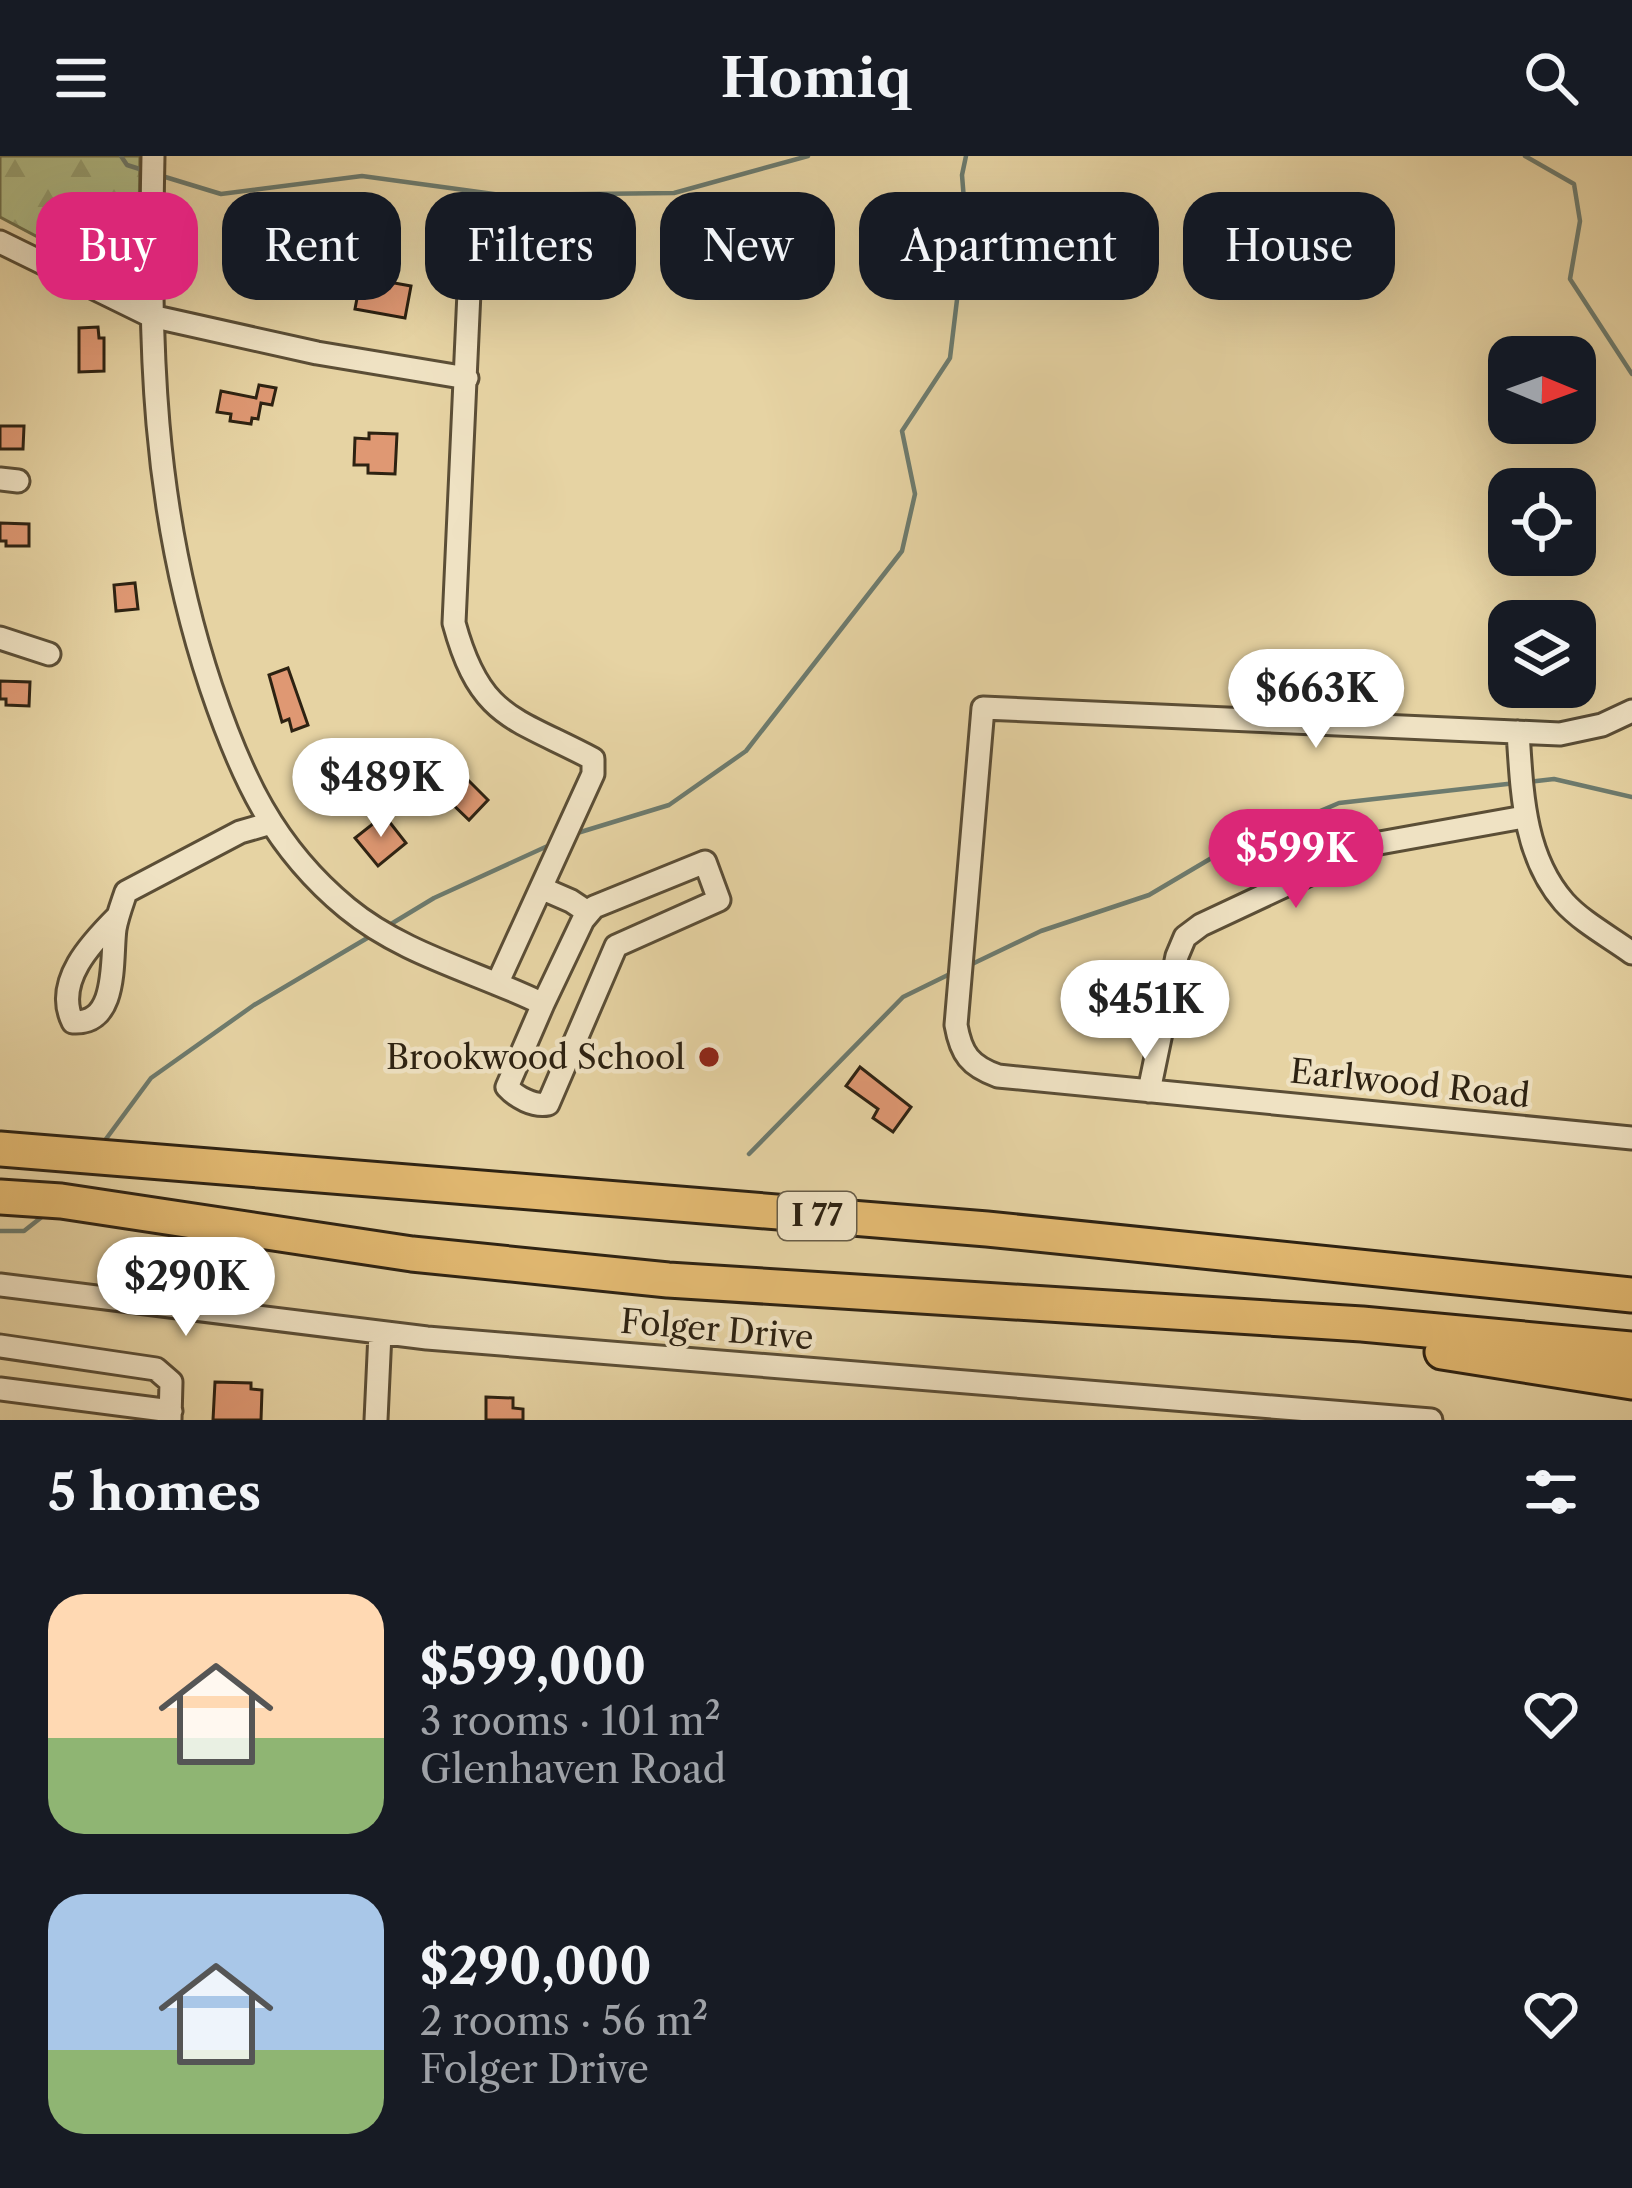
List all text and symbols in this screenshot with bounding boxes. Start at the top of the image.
icon: menu [48,45,114,111]
text: Homiq [721,45,911,111]
icon: search [1518,45,1584,111]
chip: Buy [36,192,198,300]
chip: Rent [222,192,401,300]
chip: Filters [425,192,636,300]
chip: New [660,192,835,300]
chip: Apartment [859,192,1159,300]
chip: House [1183,192,1395,300]
north arrow [1488,336,1596,444]
map controls [1488,336,1596,708]
button: locate [1488,468,1596,576]
button: layers [1488,600,1596,708]
pin: $663K [1232,649,1400,751]
text: $663K [1255,664,1377,712]
pin: $489K [297,738,465,840]
text: $489K [319,753,443,801]
pin: $599K [1212,809,1380,911]
text: $599K [1236,824,1357,872]
pin: $451K [1061,960,1229,1062]
text: $451K [1087,975,1203,1023]
place label: Brookwood School [386,1037,685,1078]
marker: Brookwood School [696,1044,722,1070]
street label: Earlwood Road [1288,1051,1532,1116]
road number: I 77 [778,1192,856,1240]
pin: $290K [102,1237,270,1339]
text: $290K [124,1252,248,1300]
street label: Folger Drive [619,1301,815,1358]
icon: filters [1518,1459,1584,1525]
text: 5 homes [48,1461,261,1523]
text: $599,000 [420,1635,646,1697]
icon: home [144,1642,288,1786]
icon: heart [1518,1681,1584,1747]
text: 3 rooms · 101 m² [420,1697,721,1745]
text: Glenhaven Road [420,1745,726,1793]
text: $290,000 [420,1935,652,1997]
icon: home [144,1942,288,2086]
icon: heart [1518,1981,1584,2047]
text: 2 rooms · 56 m² [420,1997,708,2045]
text: Folger Drive [420,2045,649,2093]

